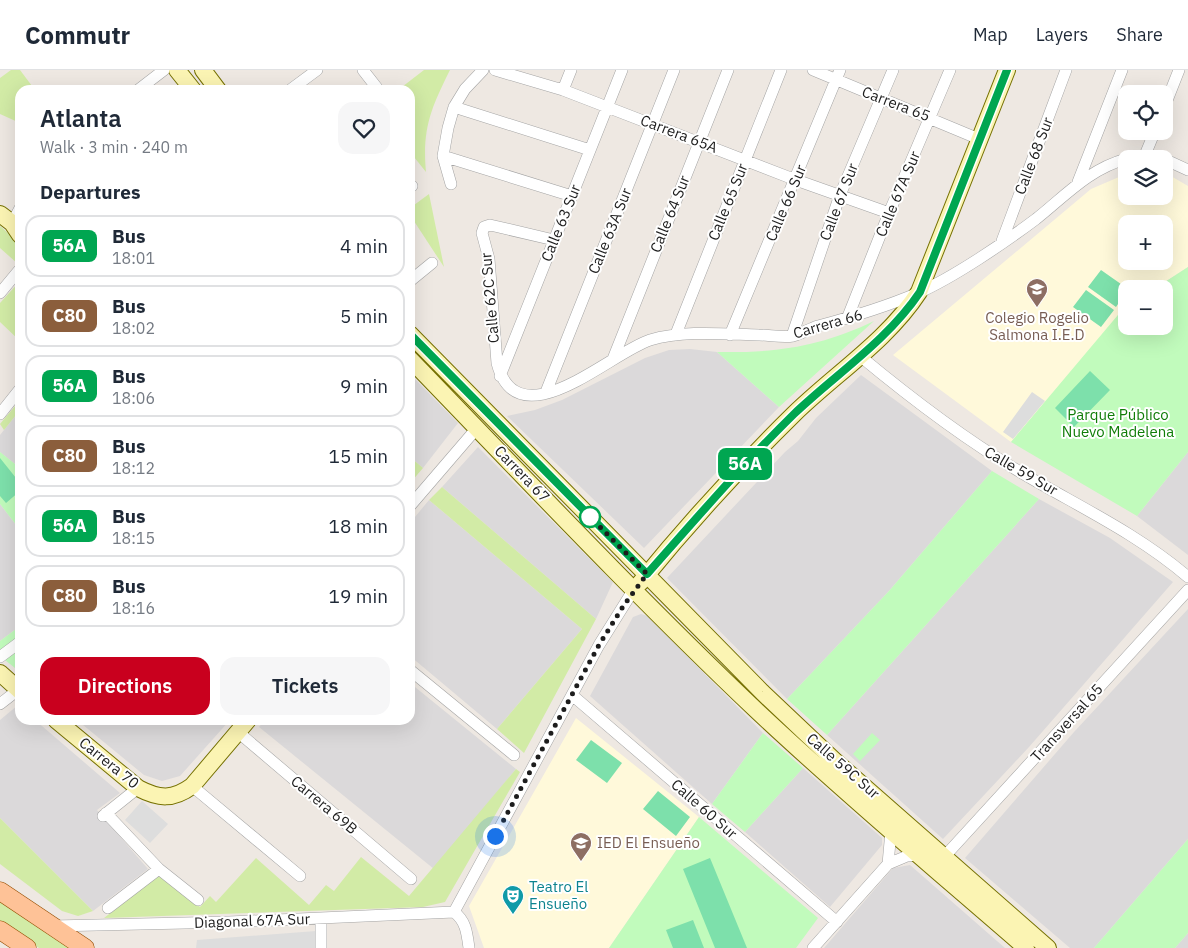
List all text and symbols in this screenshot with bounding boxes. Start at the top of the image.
text: Commutr [25,19,130,51]
text: Map [973,23,1008,46]
text: Layers [1036,23,1088,46]
text: Share [1116,23,1163,46]
street label: Carrera 65 [859,82,933,125]
map controls [1118,85,1173,335]
button: locate [1118,85,1173,140]
text: Atlanta [40,102,122,134]
button: heart [338,102,390,154]
street label: Carrera 65A [638,110,721,157]
street label: Calle 68 Sur [1010,114,1057,197]
text: Walk · 3 min · 240 m [40,137,188,157]
street label: Calle 67A Sur [871,148,924,239]
button: layers [1118,150,1173,205]
street label: Calle 65 Sur [703,160,752,243]
street label: Calle 67 Sur [815,160,862,243]
street label: Calle 66 Sur [761,161,810,244]
street label: Calle 64 Sur [645,172,694,255]
text: Departures [40,180,140,204]
street label: Calle 63 Sur [536,181,585,264]
street label: Calle 63A Sur [584,185,636,277]
button: + [1118,215,1173,270]
text: Bus [112,224,146,248]
text: 56A [53,234,86,257]
text: 4 min [340,234,388,258]
text: 18:01 [112,248,155,268]
street label: Calle 62C Sur [476,252,503,344]
school or university icon: Colegio Rogelio Salmona I.E.D [1025,277,1049,308]
button: − [1118,280,1173,335]
text: Bus [112,294,146,318]
text: C80 [53,304,86,327]
text: 5 min [340,304,388,328]
street label: Carrera 66 [791,305,865,343]
place label: Colegio Rogelio Salmona I.E.D [985,308,1089,344]
text: 18:02 [112,318,155,338]
text: Bus [112,364,146,388]
text: 56A [53,374,86,397]
text: 9 min [340,374,388,398]
text: 18:06 [112,388,155,408]
park label: Parque Público Nuevo Madelena [1062,405,1174,441]
text: Bus [112,434,146,458]
street label: Carrera 67 [491,441,554,506]
street label: Calle 59 Sur [981,442,1062,499]
text: C80 [53,444,86,467]
text: 15 min [329,444,388,468]
line badge: 56A [716,448,774,480]
text: 56A [728,452,762,475]
text: 18:12 [112,458,155,478]
text: Bus [112,504,146,528]
unlabelled marker [579,506,601,528]
text: 56A [53,514,86,537]
text: 18 min [329,514,388,538]
text: 18:15 [112,528,155,548]
text: Bus [112,574,146,598]
text: C80 [53,584,86,607]
text: 19 min [329,584,388,608]
text: 18:16 [112,598,155,618]
button: Directions [40,657,210,715]
button: Tickets [220,657,390,715]
street label: Transversal 65 [1026,680,1107,766]
street label: Calle 59C Sur [803,729,884,803]
street label: Carrera 70 [76,733,143,792]
street label: Carrera 69B [287,771,362,838]
street label: Calle 60 Sur [667,775,742,843]
your location [483,824,508,849]
school or university icon: IED El Ensueño [569,831,593,862]
place label: IED El Ensueño [597,833,700,852]
place label: Teatro El Ensueño [529,877,588,913]
theatre icon: Teatro El Ensueño [501,884,525,915]
street label: Diagonal 67A Sur [194,909,311,932]

